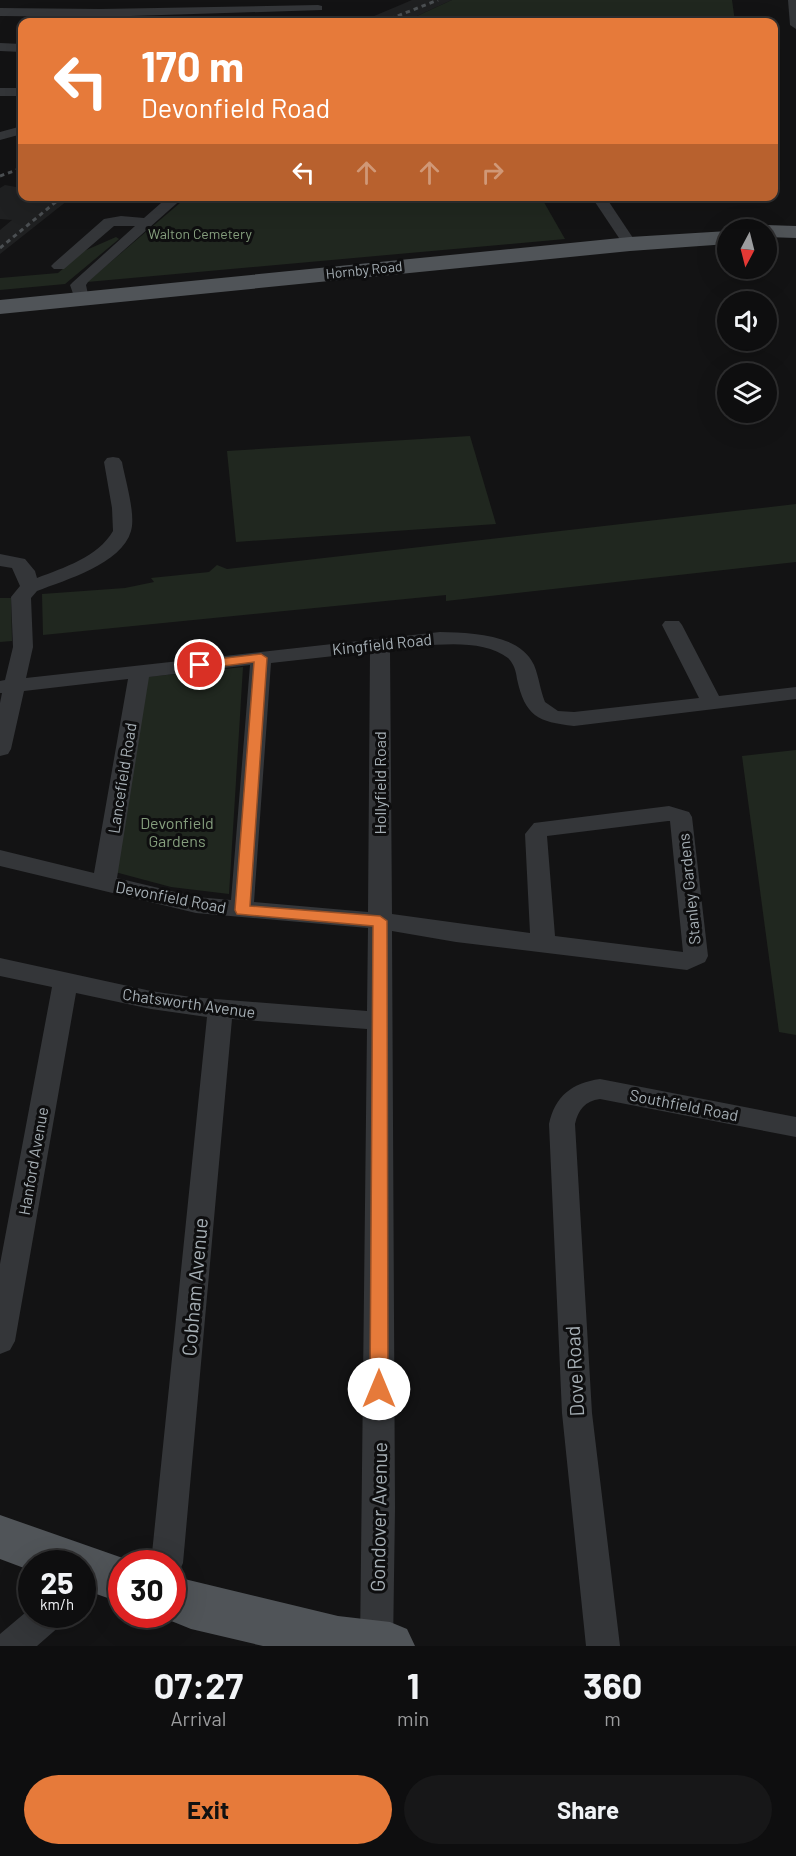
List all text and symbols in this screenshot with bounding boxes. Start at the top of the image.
text: 170 m [141,40,244,90]
icon: left [42,42,120,120]
text: Devonfield Road [141,91,330,123]
icon: left [287,156,320,189]
icon: ahead [350,156,383,189]
icon: ahead [413,156,446,189]
icon: right [476,156,509,189]
north arrow [717,219,777,279]
map controls [717,219,777,423]
park label: Walton Cemetery [148,225,253,242]
street label: Hornby Road [325,257,403,282]
button: sound [717,291,777,351]
button: layers [717,363,777,423]
street label: Kingfield Road [331,629,433,658]
pin [174,639,225,690]
icon: arrive [183,648,216,681]
street label: Lancefield Road [103,721,140,835]
street label: Hollyfield Road [370,731,389,835]
park label: Devonfield Gardens [140,813,214,850]
street label: Stanley Gardens [673,832,704,946]
street label: Devonfield Road [114,876,228,917]
street label: Chatsworth Avenue [121,984,257,1021]
street label: Southfield Road [628,1085,740,1124]
street label: Hanford Avenue [14,1105,51,1216]
street label: Cobham Avenue [176,1217,212,1357]
street label: Dove Road [560,1325,588,1417]
position arrow [347,1357,411,1421]
street label: Gondover Avenue [365,1442,391,1592]
speed limit sign: 30 [108,1550,186,1628]
text: 25 [41,1564,73,1600]
text: km/h [40,1595,74,1613]
text: 07:27 [154,1663,243,1706]
text: 1 [407,1663,419,1706]
text: 360 [583,1663,642,1706]
text: Arrival [170,1706,226,1730]
text: min [397,1706,429,1730]
text: m [604,1706,621,1730]
button: Exit [24,1775,392,1844]
button: Share [404,1775,772,1844]

